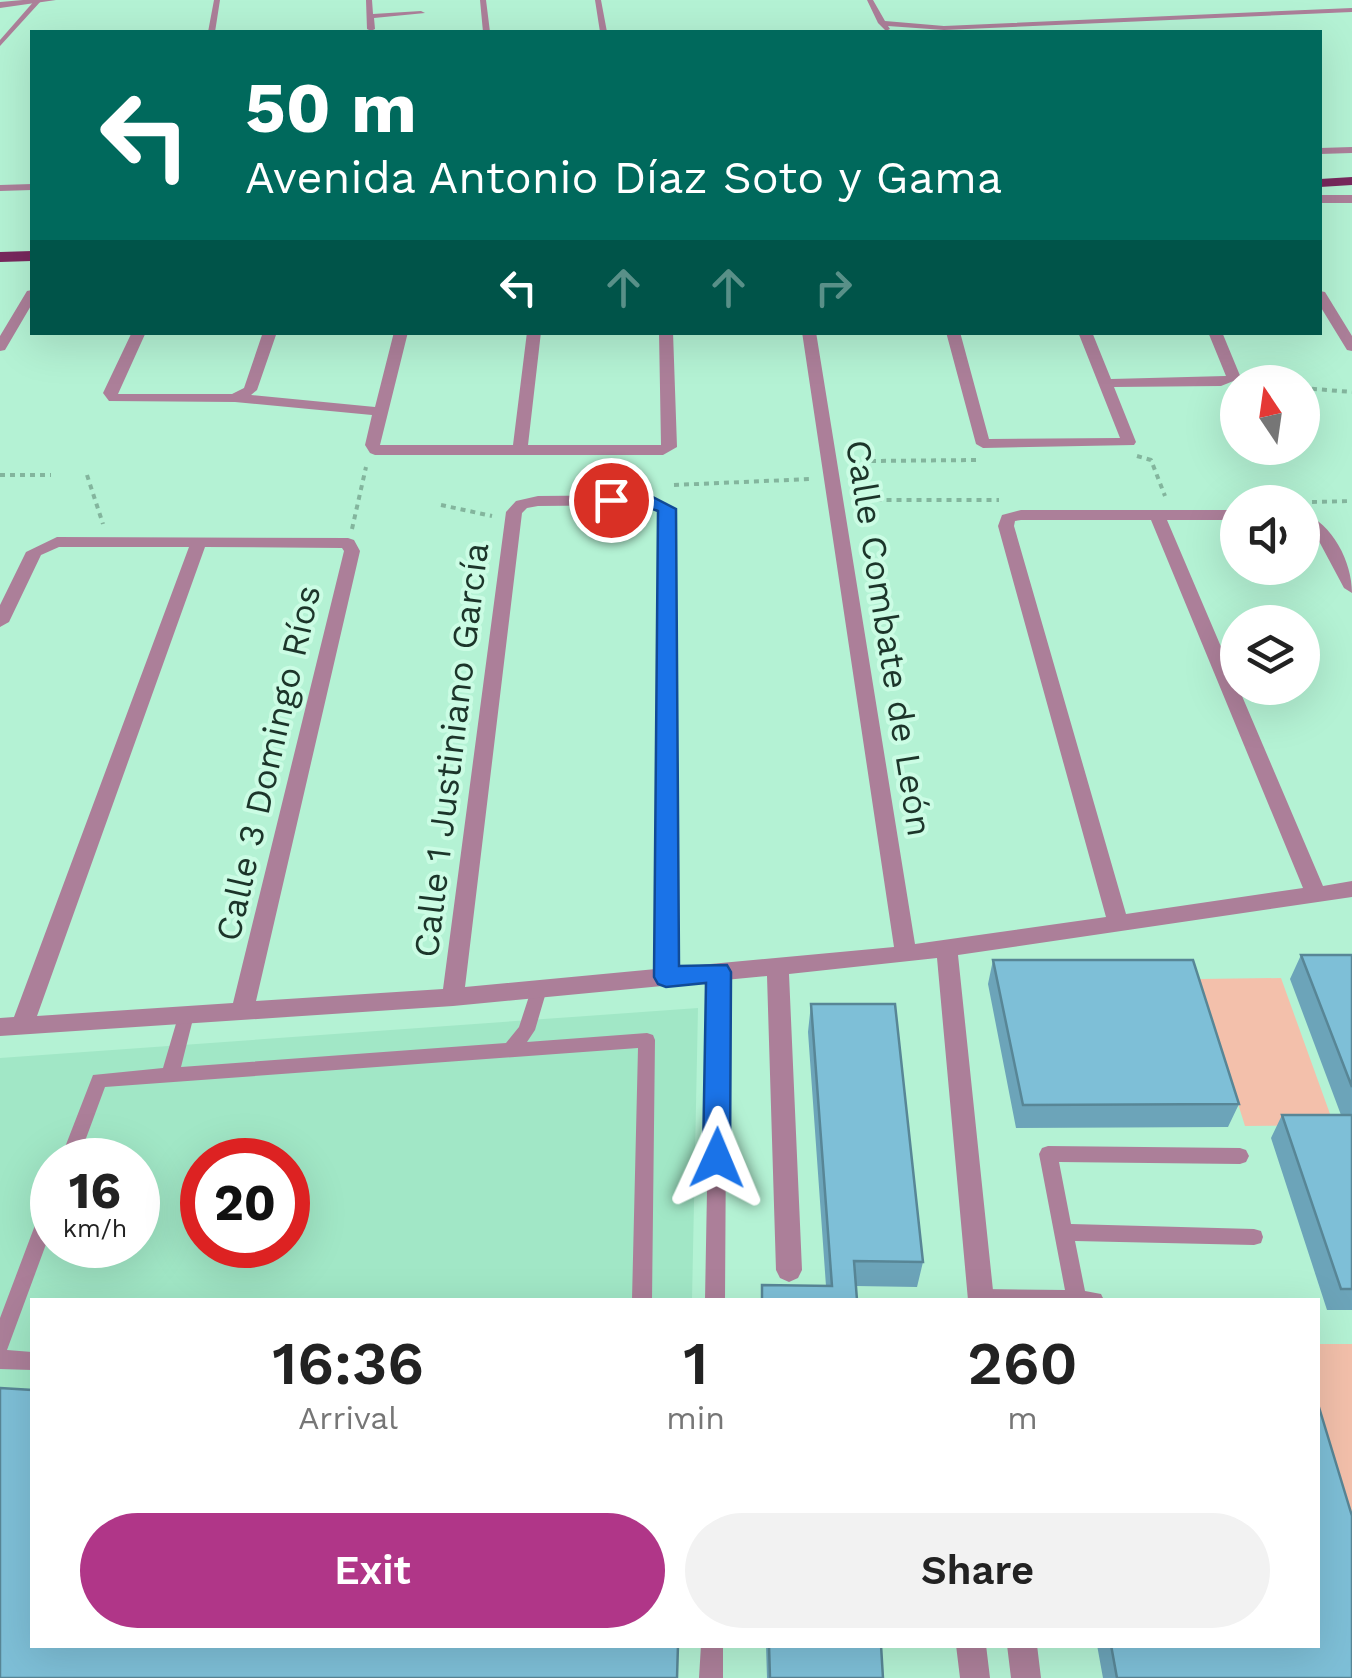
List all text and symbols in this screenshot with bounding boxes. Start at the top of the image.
text: 50 m [245,67,417,149]
icon: left [80,70,210,200]
text: Avenida Antonio Díaz Soto y Gama [245,151,1002,204]
icon: left [491,260,546,315]
icon: ahead [596,260,651,315]
icon: ahead [701,260,756,315]
icon: right [806,260,861,315]
north arrow [1220,365,1320,465]
map controls [1220,365,1320,705]
street label: Calle Combate de León [837,437,941,839]
pin [569,458,654,543]
icon: arrive [584,473,639,528]
button: sound [1220,485,1320,585]
street label: Calle 1 Justiniano García [405,540,497,960]
street label: Calle 3 Domingo Ríos [207,581,329,945]
button: layers [1220,605,1320,705]
position arrow [665,1106,769,1210]
speed limit sign: 20 [180,1138,310,1268]
text: 16 [69,1161,121,1220]
text: km/h [63,1214,127,1243]
text: 16:36 [272,1328,424,1399]
text: 1 [683,1328,708,1399]
text: 260 [967,1328,1078,1399]
text: Arrival [298,1399,398,1437]
text: min [666,1399,725,1437]
text: m [1007,1399,1038,1437]
button: Exit [80,1513,665,1628]
button: Share [685,1513,1270,1628]

